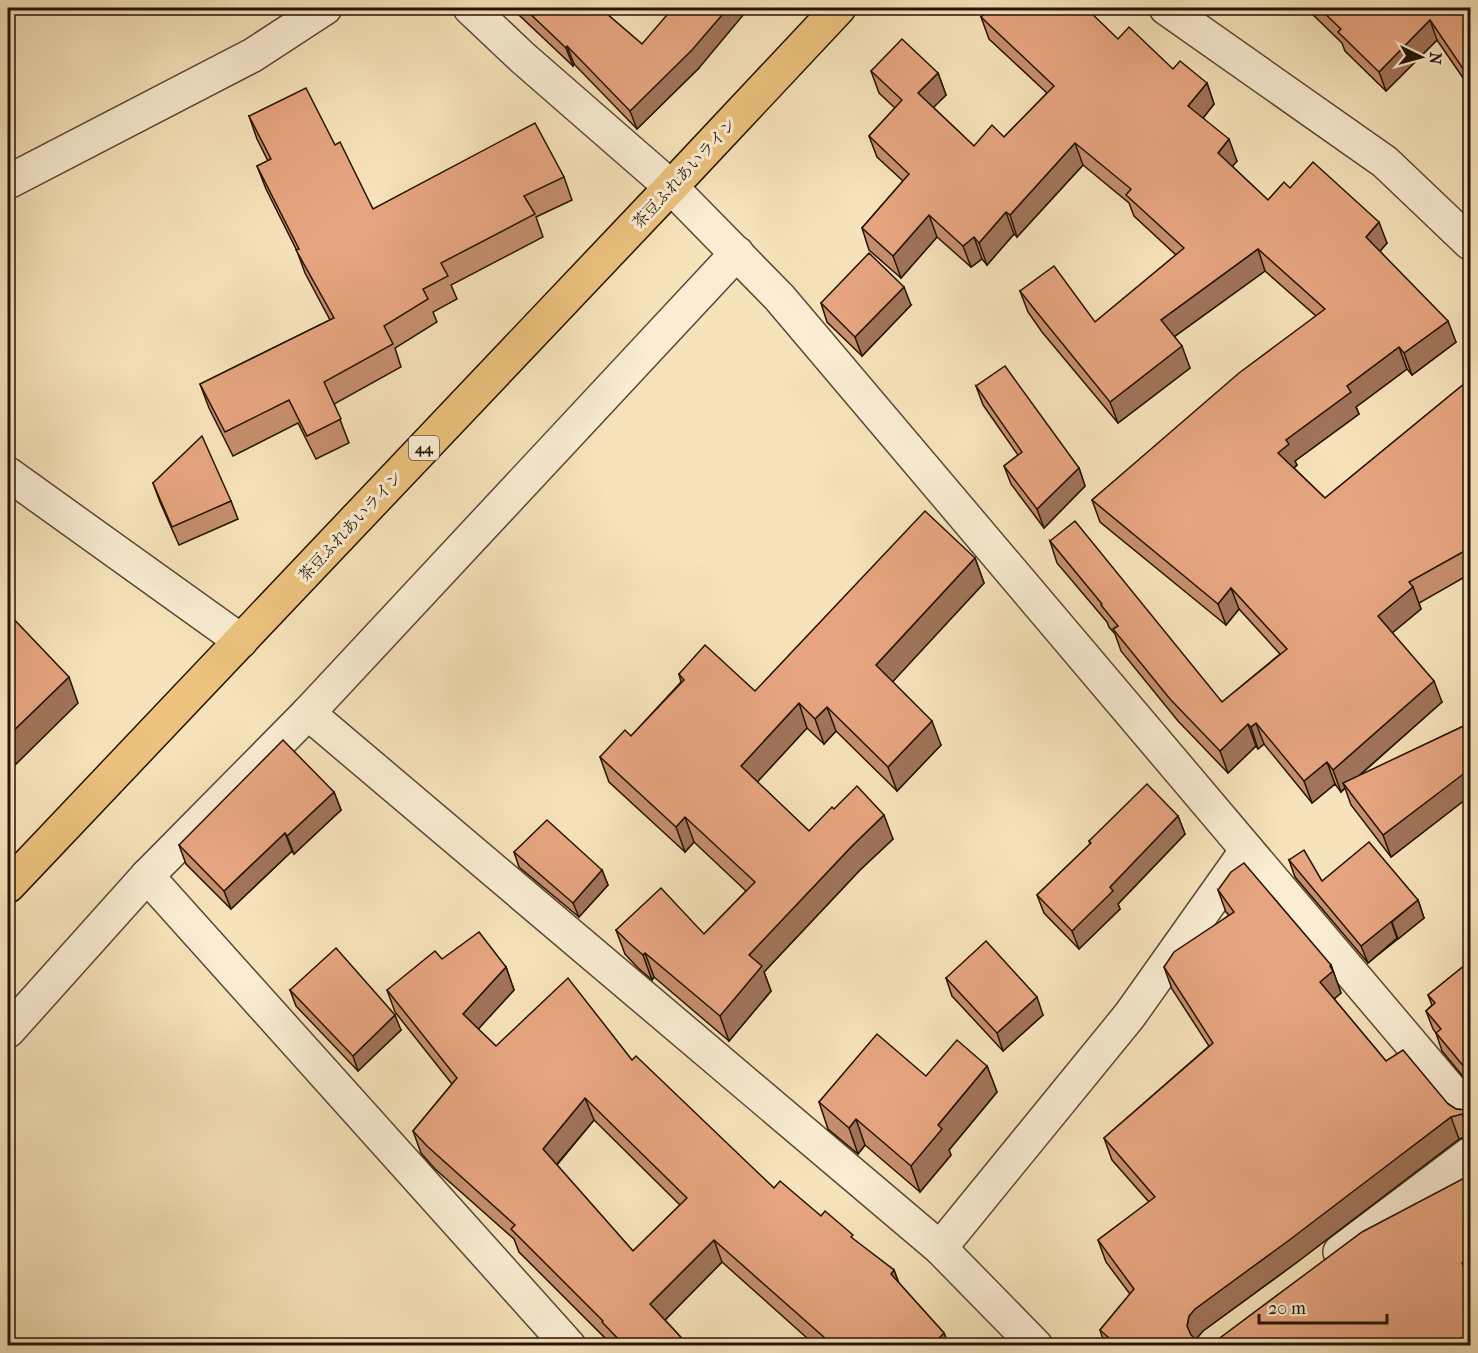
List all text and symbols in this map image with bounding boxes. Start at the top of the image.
north arrow [1391,27,1451,87]
text: N [1425,51,1445,66]
street label: 茶豆ふれあいライン [628,114,740,232]
road number: 44 [409,436,439,460]
street label: 茶豆ふれあいライン [294,467,406,585]
scale bar [1259,1287,1386,1325]
text: 20 m [1268,1298,1306,1319]

